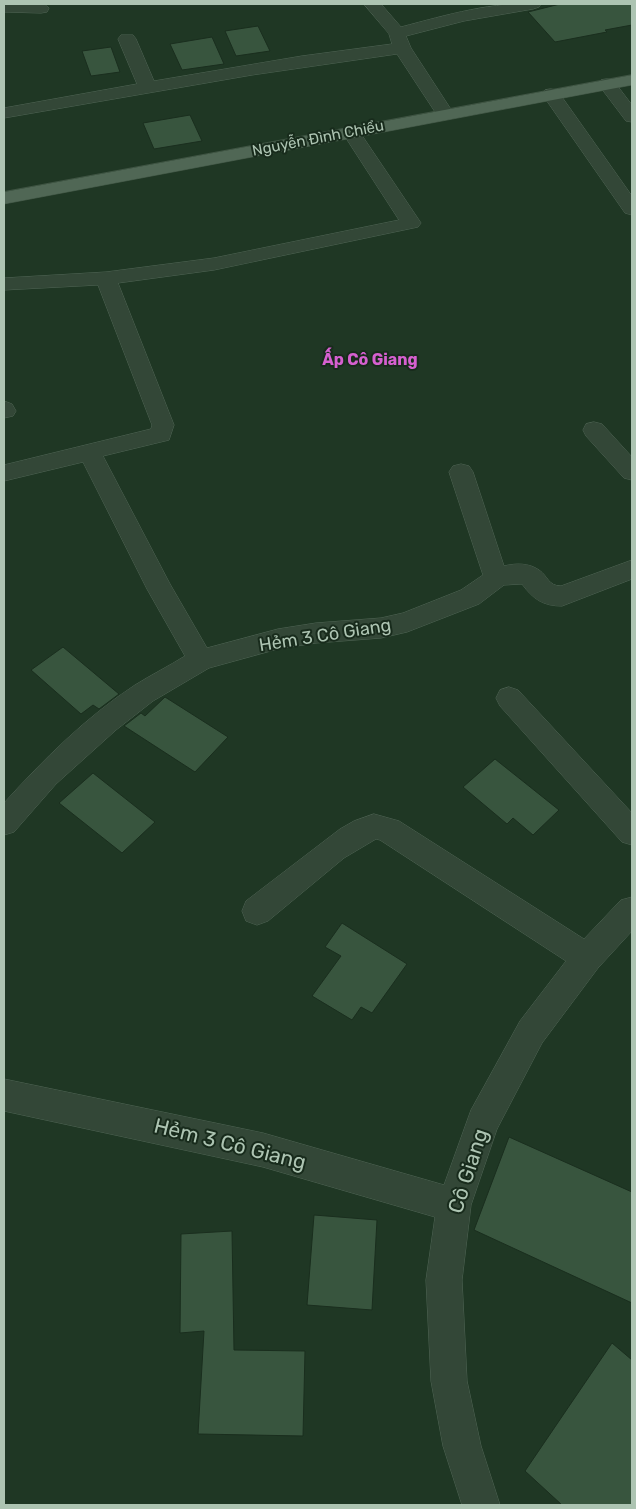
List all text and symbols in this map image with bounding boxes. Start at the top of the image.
street label: Nguyễn Đình Chiểu [251,116,385,160]
district label: Ấp Cô Giang [322,347,418,369]
street label: Hẻm 3 Cô Giang [257,614,393,656]
street label: Hẻm 3 Cô Giang [152,1113,309,1174]
street label: Cô Giang [442,1125,493,1216]

